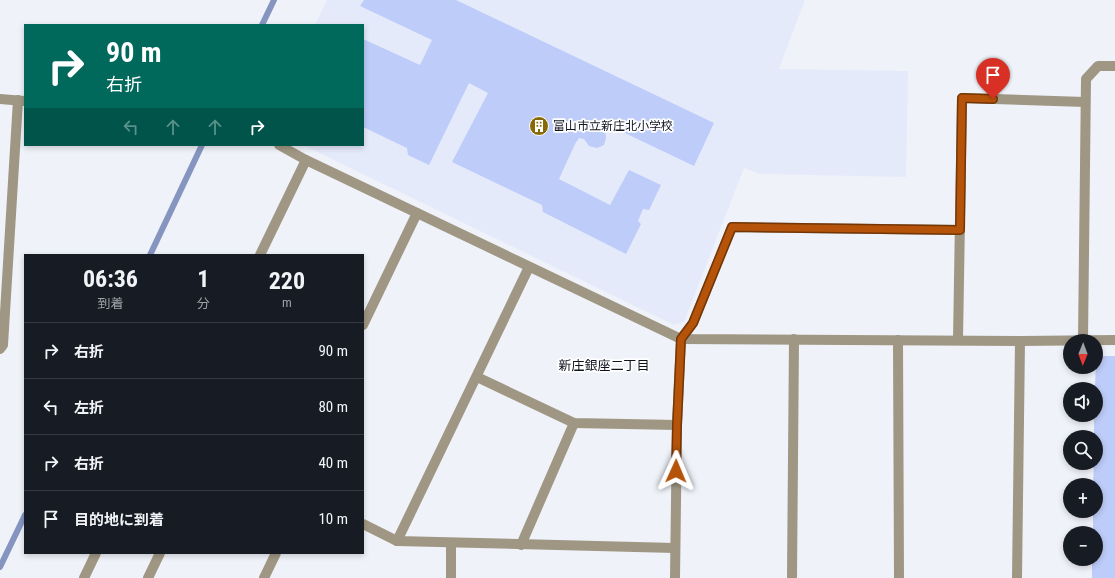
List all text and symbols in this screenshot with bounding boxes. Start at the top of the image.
text: 90 m [106,36,162,69]
icon: right [40,40,92,92]
pin [976,58,1010,99]
icon: arrive [982,64,1004,86]
text: 右折 [106,74,142,95]
building icon: 富山市立新庄北小学校 [528,115,550,137]
icon: left [120,116,142,138]
icon: ahead [162,116,184,138]
icon: ahead [204,116,226,138]
icon: right [246,116,268,138]
place label: 富山市立新庄北小学校 [553,119,673,133]
text: 06:36 [83,265,138,293]
text: 1 [197,265,209,293]
text: 220 [269,267,305,295]
text: m [282,295,292,310]
text: 到着 [97,296,123,311]
text: 分 [197,296,210,311]
north arrow [1063,334,1103,374]
map controls [1063,334,1103,566]
icon: right [40,340,62,362]
text: 90 m [318,342,348,360]
text: 右折 [74,343,104,361]
district label: 新庄銀座二丁目 [558,358,650,373]
button: sound [1063,382,1103,422]
icon: left [40,396,62,418]
text: 80 m [318,398,348,416]
text: 左折 [74,399,104,417]
button: search [1063,430,1103,470]
position arrow [655,450,697,492]
icon: right [40,452,62,474]
text: 40 m [318,454,348,472]
text: 右折 [74,455,104,473]
button: + [1063,478,1103,518]
icon: arrive [40,508,62,530]
text: 10 m [318,510,348,528]
text: 目的地に到着 [74,511,164,529]
button: − [1063,526,1103,566]

